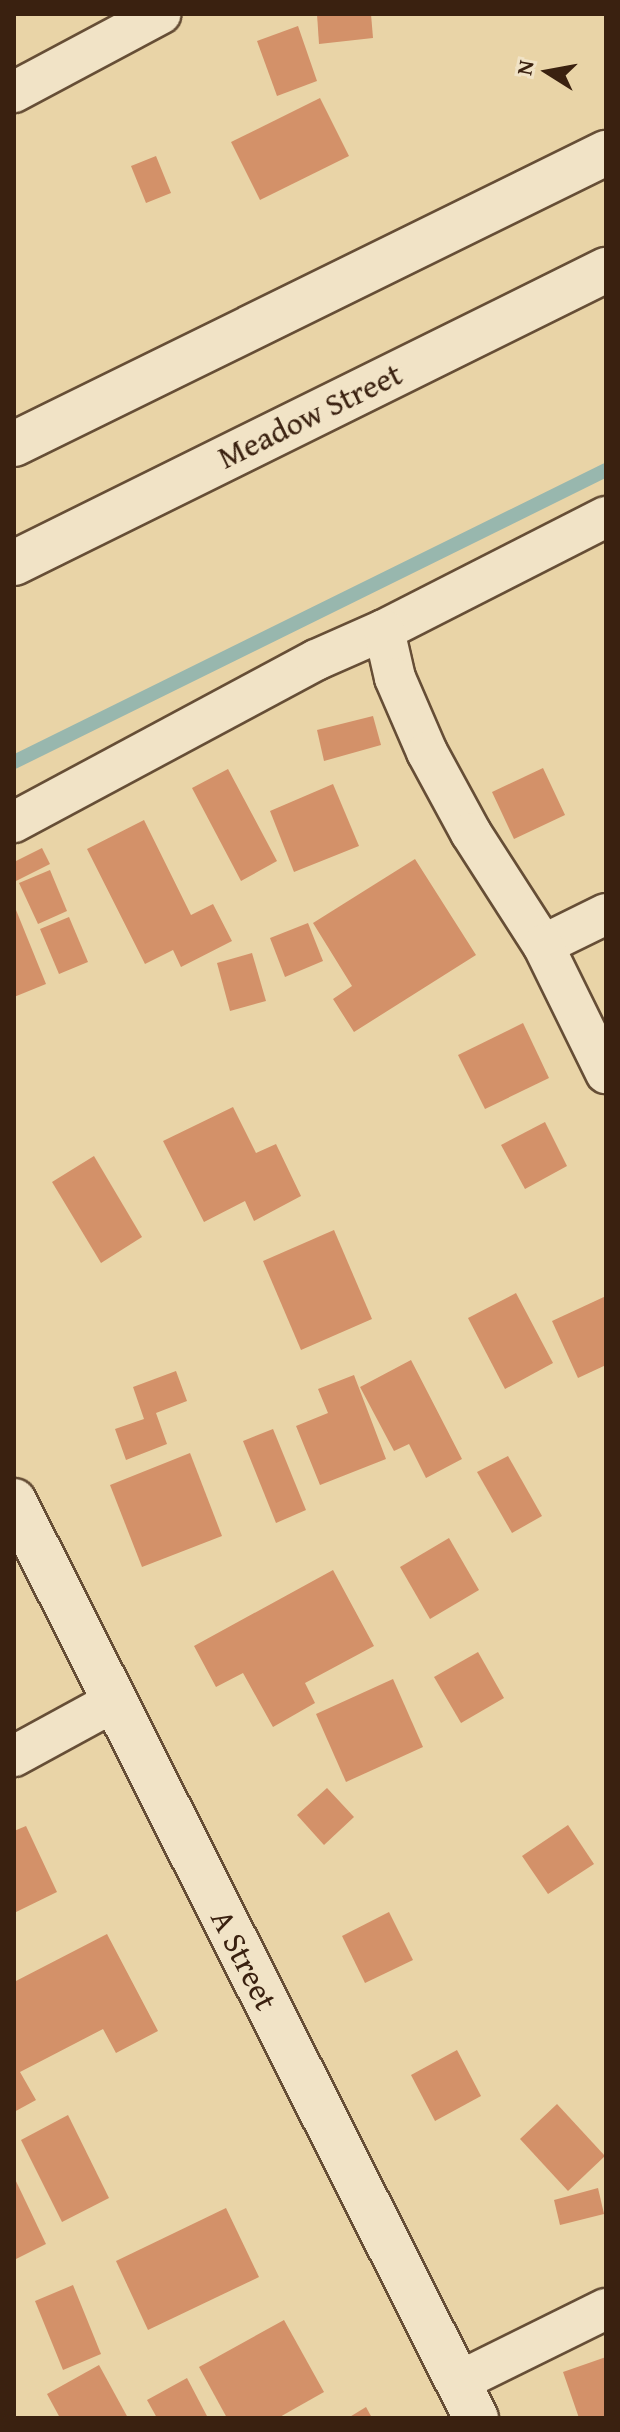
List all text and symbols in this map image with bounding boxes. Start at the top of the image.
north arrow [508,32,588,112]
text: N [507,57,542,78]
street label: Meadow Street [212,355,408,477]
street label: A Street [203,1903,285,2017]

